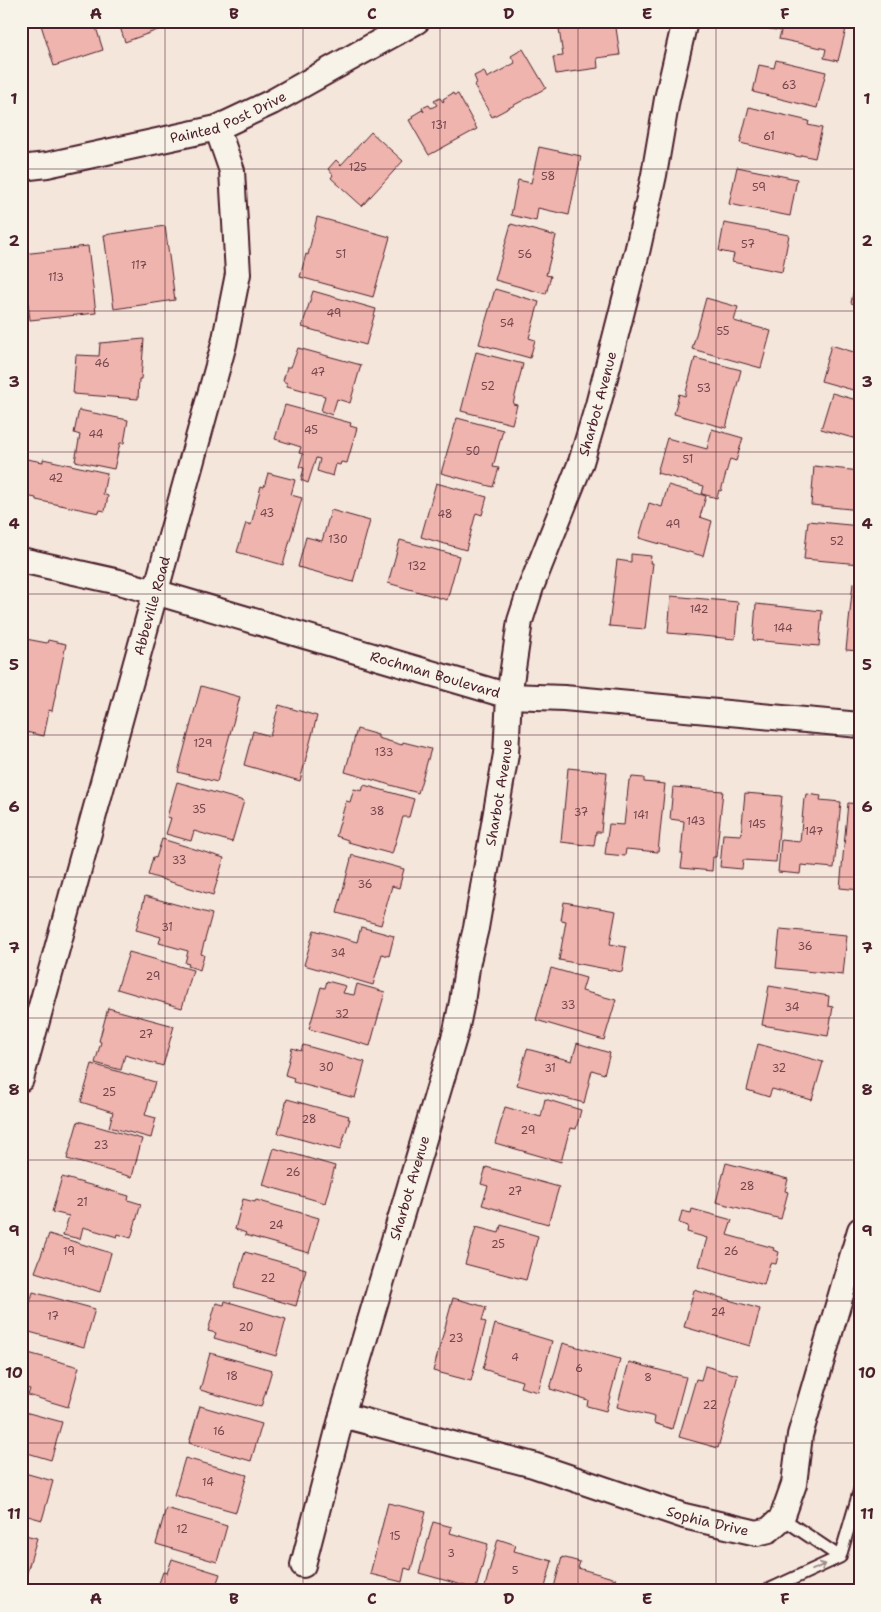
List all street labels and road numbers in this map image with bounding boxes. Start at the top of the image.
street label: Painted Post Drive [168,87,289,147]
street label: Sharbot Avenue [574,349,620,458]
street label: Abbeville Road [129,554,174,657]
street label: Rochman Boulevard [368,647,503,702]
street label: Sharbot Avenue [481,739,516,847]
street label: Sharbot Avenue [385,1133,433,1242]
street label: Sophia Drive [664,1502,751,1540]

